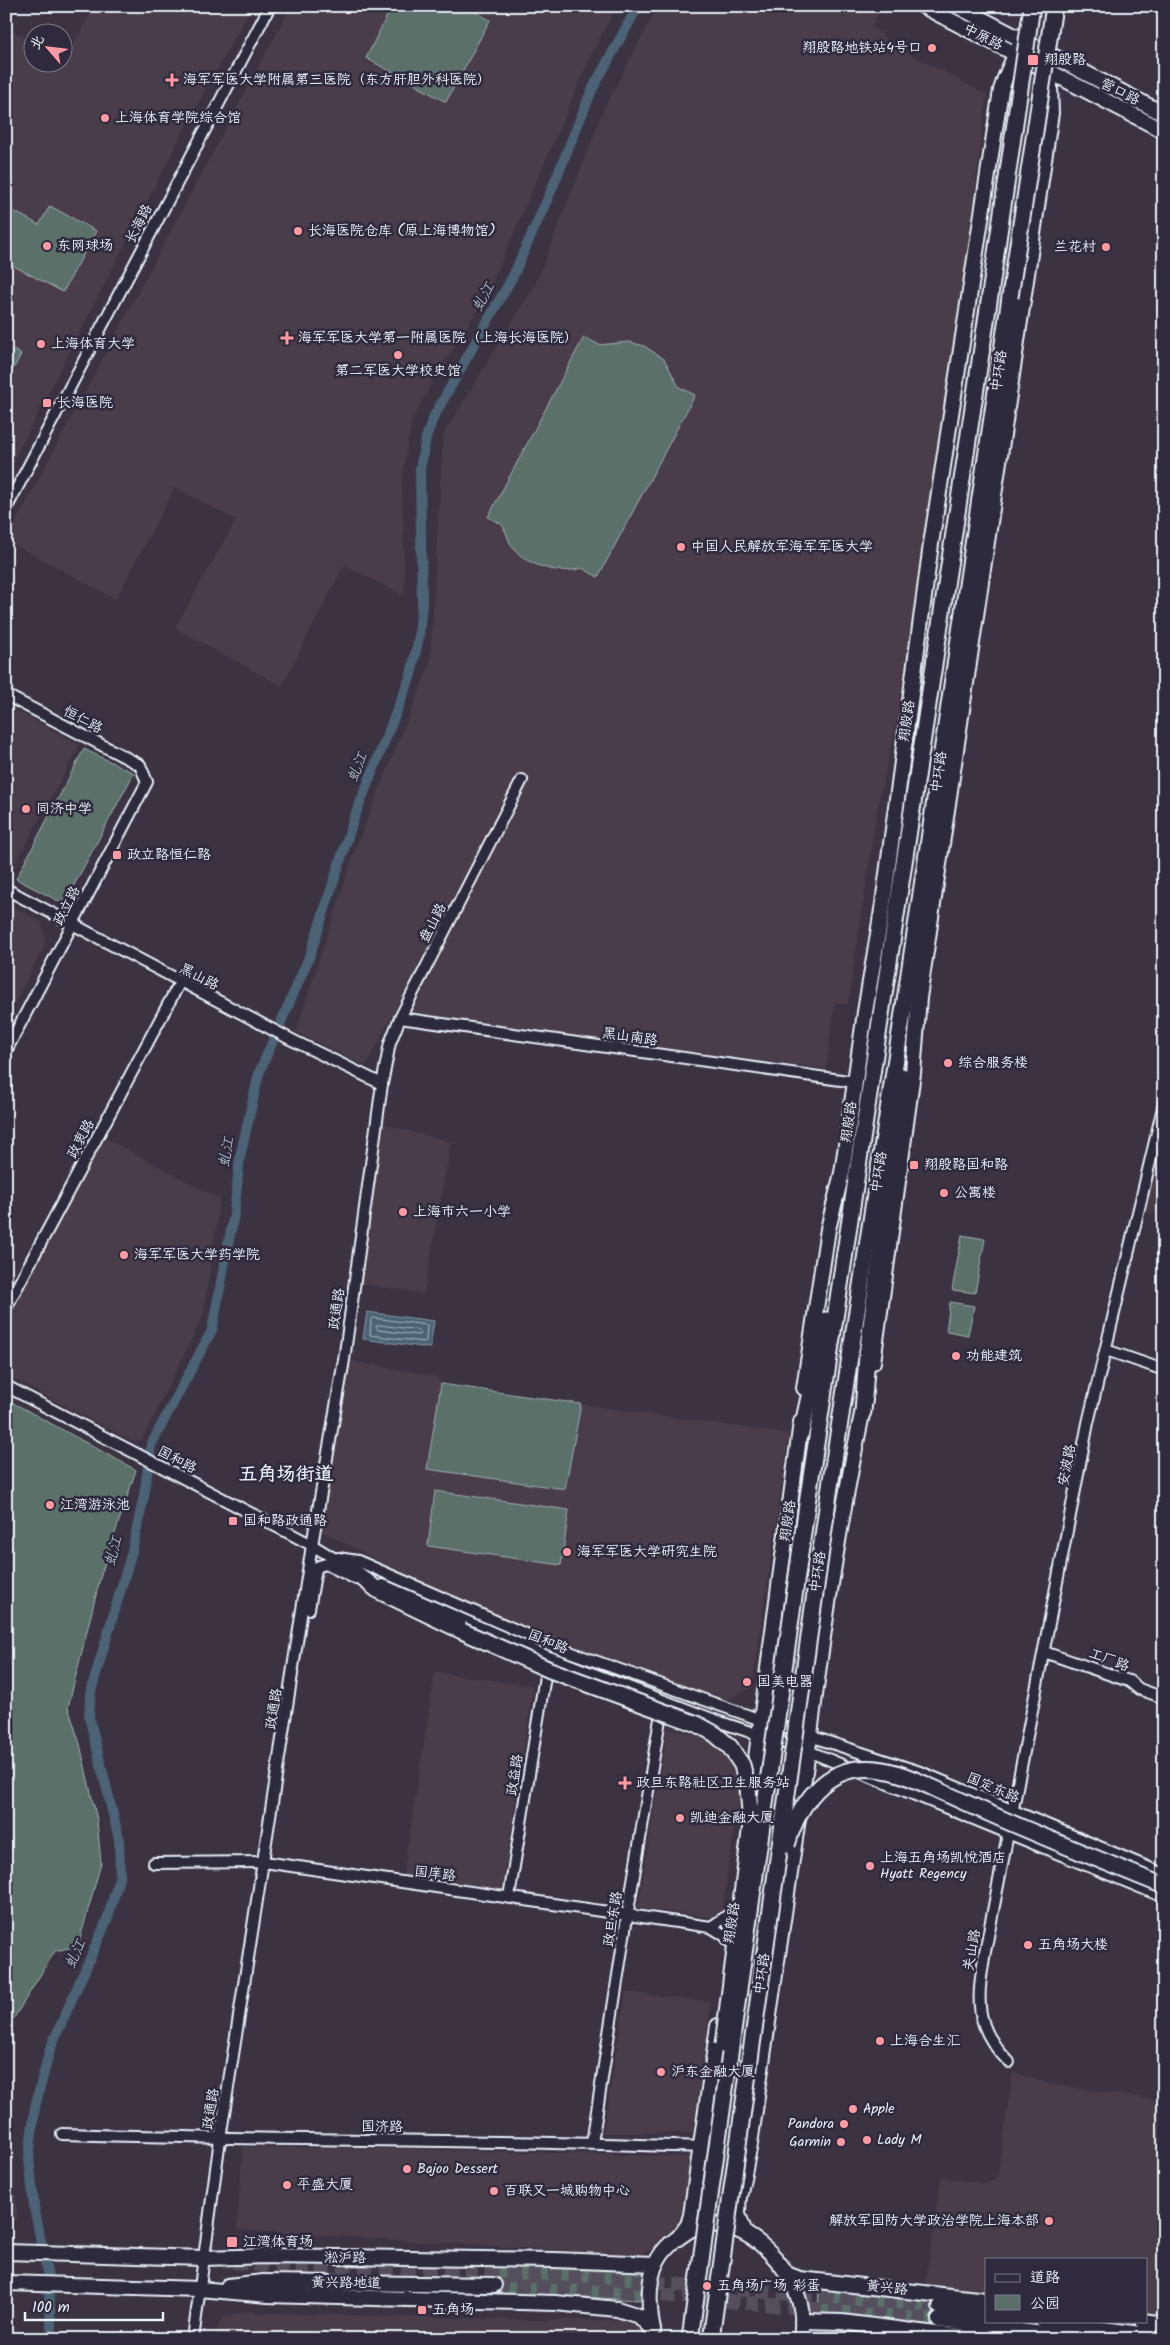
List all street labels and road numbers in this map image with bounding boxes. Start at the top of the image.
street label: 中原路 [959,18,1007,56]
street label: 营口路 [1096,73,1144,111]
street label: 长海路 [120,200,158,248]
street label: 中环路 [985,349,1013,393]
street label: 翔殷路 [893,699,921,743]
street label: 恒仁路 [59,700,107,740]
street label: 中环路 [925,750,953,794]
street label: 政立路 [48,882,86,930]
street label: 盘山路 [414,899,452,947]
street label: 黑山路 [175,958,223,996]
street label: 黑山南路 [601,1022,659,1052]
street label: 翔殷路 [835,1100,863,1144]
street label: 政衷路 [61,1115,101,1163]
street label: 中环路 [865,1150,893,1194]
street label: 政通路 [323,1287,351,1331]
street label: 国和路 [153,1440,201,1480]
street label: 安波路 [1052,1442,1082,1488]
street label: 翔殷路 [774,1499,802,1543]
street label: 中环路 [804,1550,832,1594]
street label: 国和路 [524,1624,572,1660]
street label: 工厂路 [1086,1642,1132,1678]
street label: 政通路 [260,1687,288,1731]
street label: 政益路 [501,1753,529,1797]
street label: 国定东路 [963,1767,1023,1809]
street label: 国庠路 [413,1861,457,1887]
street label: 政旦东路 [598,1890,628,1948]
street label: 翔殷路 [718,1901,746,1945]
street label: 关山路 [958,1927,986,1973]
street label: 中环路 [748,1952,776,1996]
street label: 政通路 [197,2087,225,2131]
street label: 国济路 [361,2116,403,2138]
street label: 淞沪路 [324,2247,366,2269]
street label: 黄兴路地道 [311,2271,381,2295]
street label: 黄兴路 [865,2275,909,2301]

